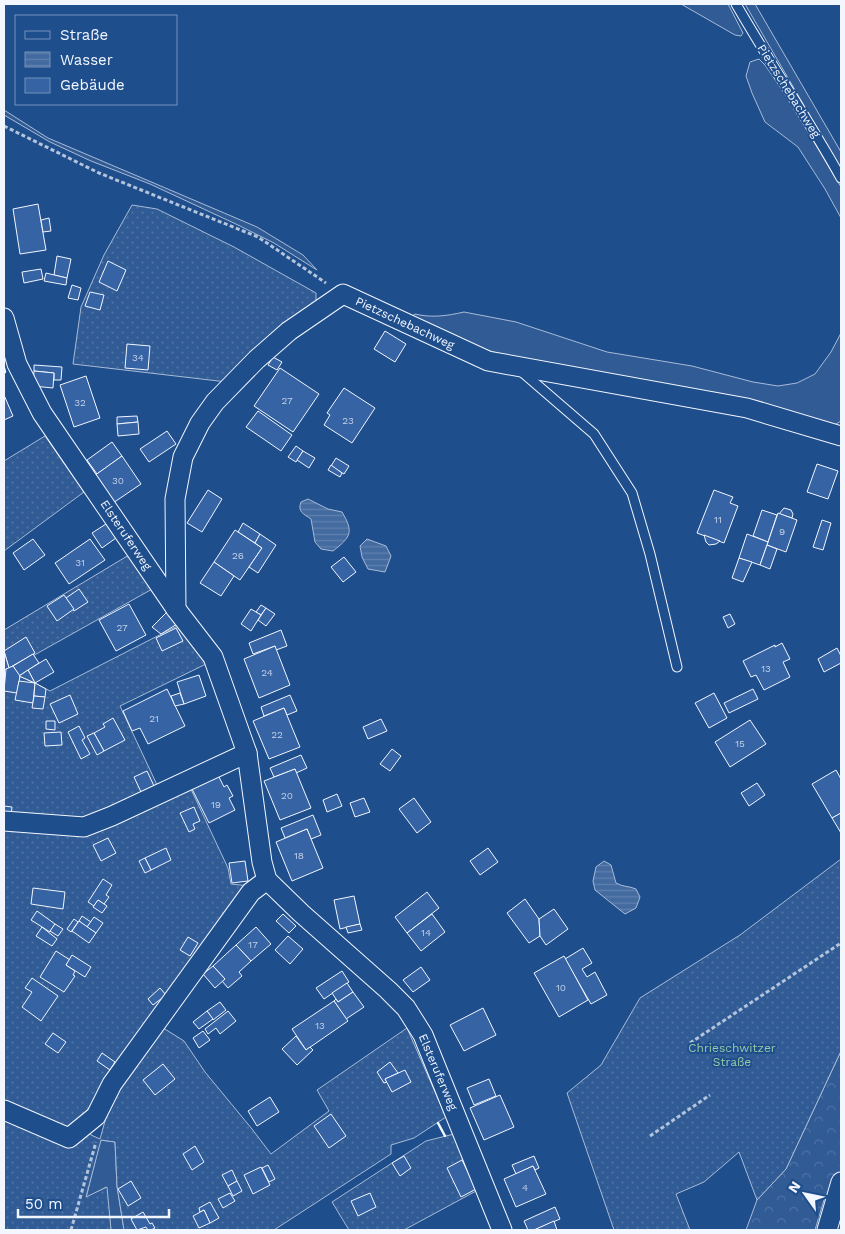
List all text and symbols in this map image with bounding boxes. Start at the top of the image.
legend [15,15,178,105]
text: Straße [60,26,108,44]
street label: Pietzschebachweg [755,42,824,141]
text: Wasser [60,51,113,69]
text: Gebäude [60,76,125,94]
street label: Pietzschebachweg [353,294,457,352]
house number: 34 [132,352,144,363]
house number: 27 [281,395,293,406]
house number: 32 [74,397,86,408]
house number: 23 [342,415,354,426]
house number: 30 [112,475,124,486]
street label: Elsteruferweg [97,497,155,573]
house number: 11 [714,514,722,525]
house number: 9 [779,526,785,537]
house number: 26 [232,550,244,561]
house number: 31 [75,557,85,568]
house number: 27 [116,622,128,633]
house number: 13 [761,663,771,674]
house number: 24 [261,667,273,678]
house number: 21 [149,713,159,724]
house number: 22 [271,729,283,740]
house number: 15 [735,738,745,749]
house number: 20 [281,790,293,801]
house number: 19 [211,799,221,810]
house number: 18 [294,850,304,861]
house number: 14 [421,927,431,938]
house number: 17 [248,939,258,950]
house number: 10 [556,982,566,993]
house number: 13 [315,1020,325,1031]
street label: Elsteruferweg [416,1032,461,1113]
park label: Chrieschwitzer Straße [688,1041,776,1069]
north arrow [780,1169,830,1219]
text: N [785,1178,804,1196]
house number: 4 [522,1182,528,1193]
scale bar [18,1186,169,1218]
text: 50 m [25,1195,62,1213]

